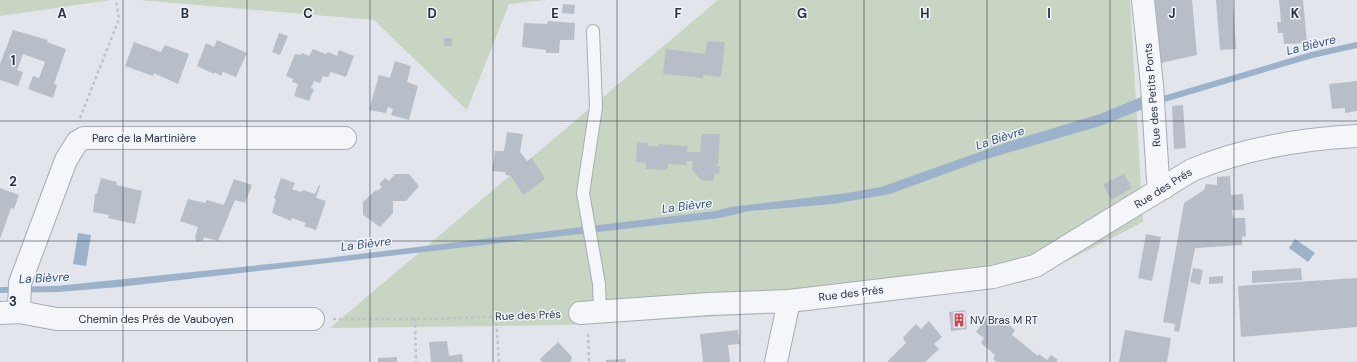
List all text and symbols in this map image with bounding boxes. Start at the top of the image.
text: A [57,5,67,22]
text: B [181,5,189,22]
text: C [303,5,313,22]
text: D [427,5,437,22]
text: E [551,5,559,22]
text: F [674,5,682,22]
text: G [797,5,807,22]
text: H [920,5,930,22]
text: I [1047,5,1051,22]
text: J [1168,5,1176,22]
text: K [1291,5,1300,22]
water label: La Bièvre [1284,31,1338,59]
street label: Rue des Petits Ponts [1140,43,1164,147]
text: 1 [11,52,15,69]
water label: La Bièvre [973,123,1027,153]
street label: Parc de la Martinière [92,131,196,145]
street label: Rue des Prés [1131,165,1195,211]
text: 2 [9,173,17,190]
water label: La Bièvre [661,195,713,217]
water label: La Bièvre [340,233,392,255]
water label: La Bièvre [18,269,70,287]
street label: Rue des Prés [818,282,884,304]
text: 3 [9,293,17,310]
street label: Rue des Prés [495,307,561,323]
street label: Chemin des Prés de Vauboyen [79,312,233,326]
building icon: NV Bras M RT [951,312,967,328]
place label: NV Bras M RT [970,313,1038,327]

